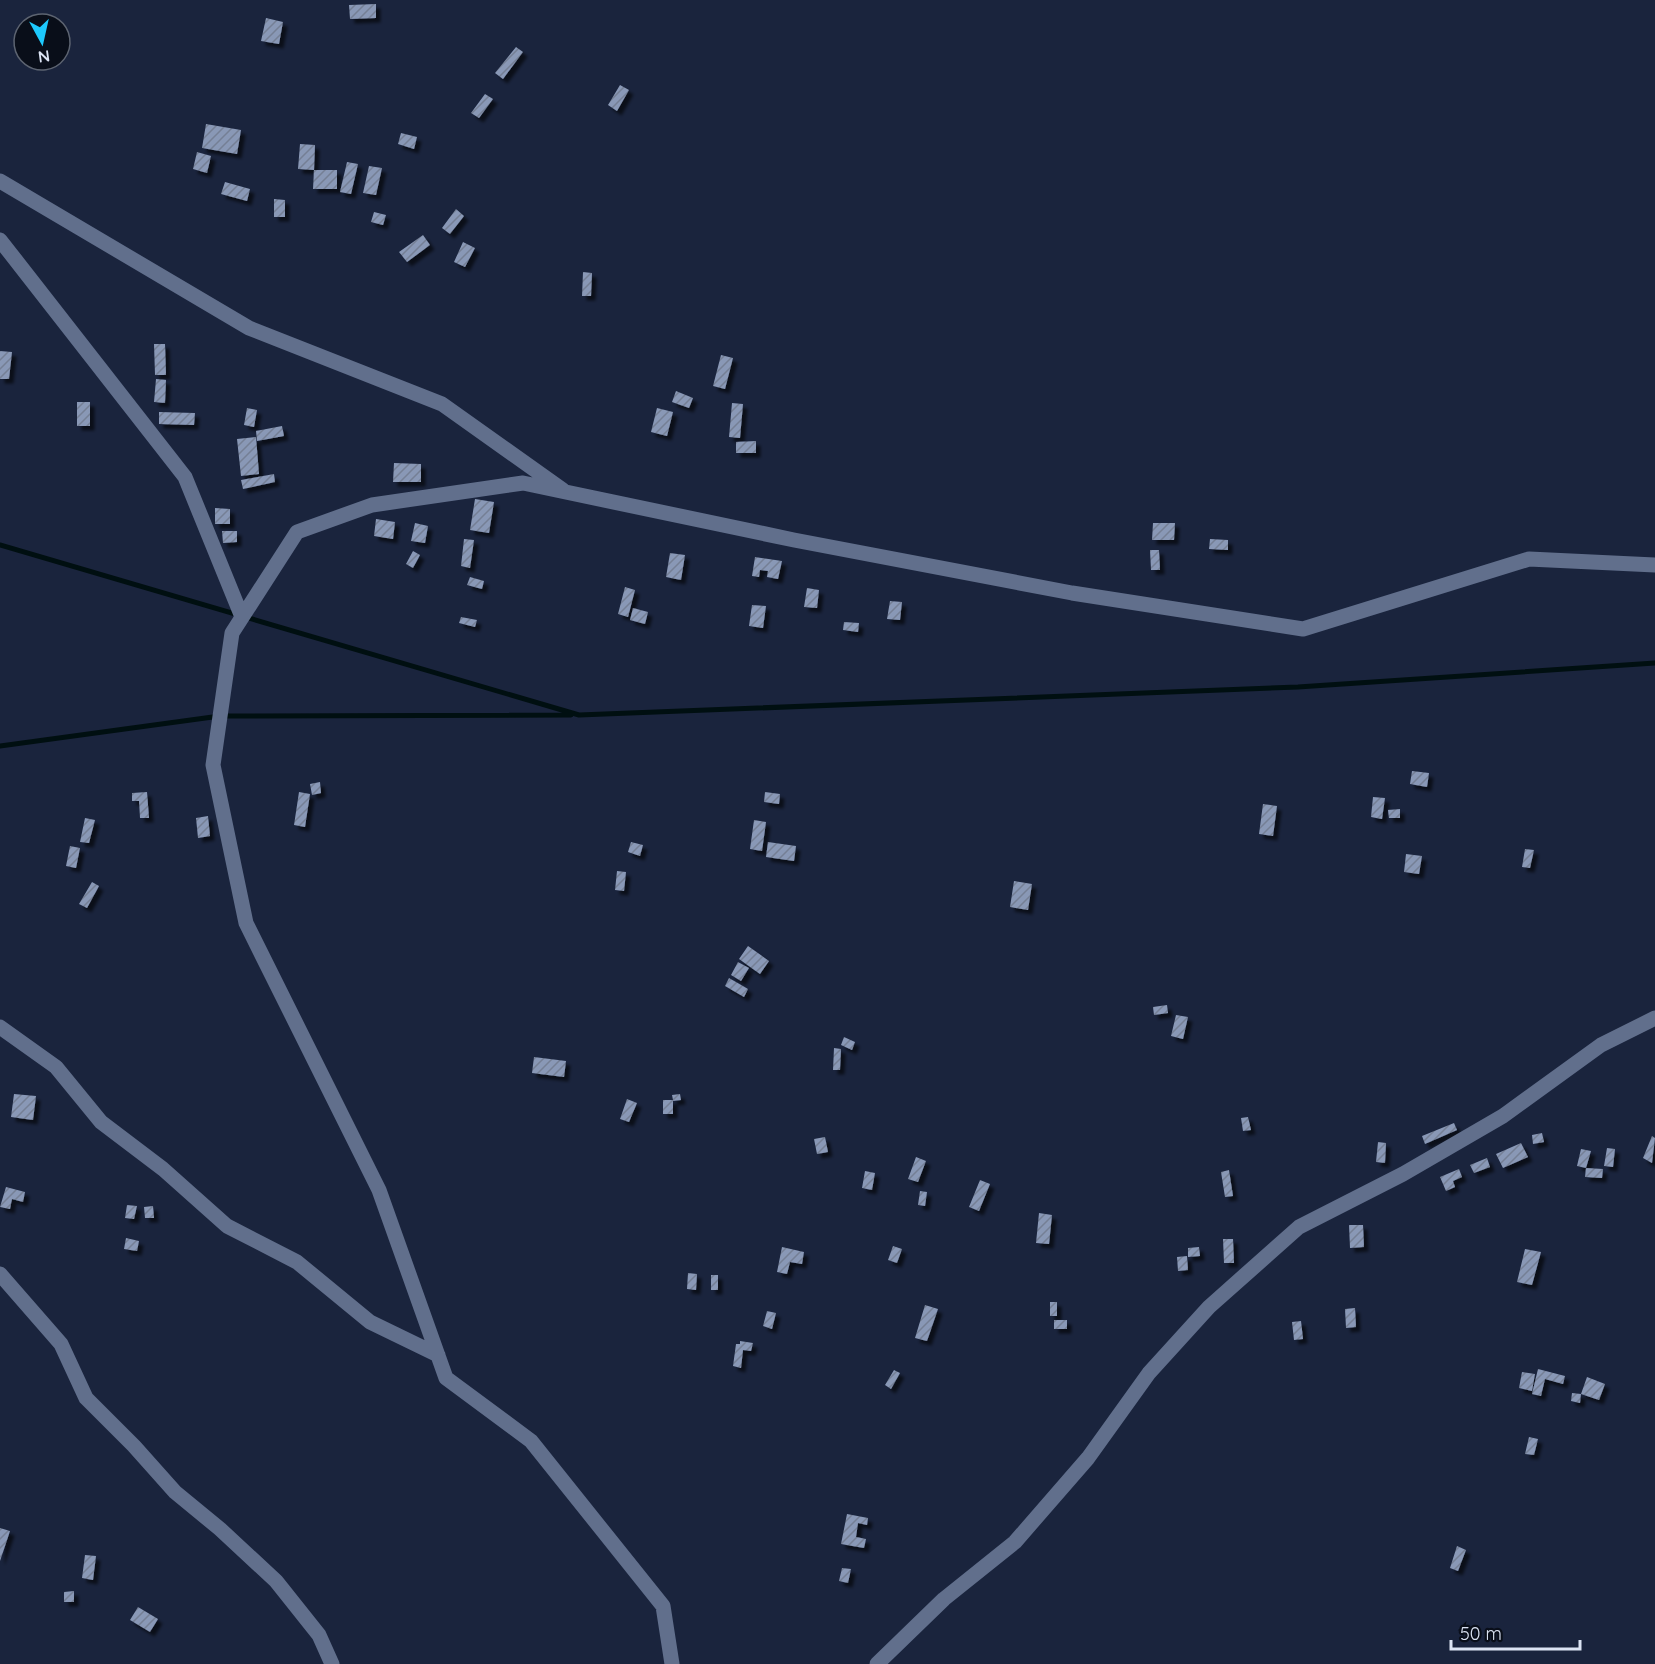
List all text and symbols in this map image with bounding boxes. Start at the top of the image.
north arrow [12,12,72,72]
text: N [37,46,51,68]
scale bar [1451,1613,1580,1651]
text: 50 m [1460,1622,1502,1645]

